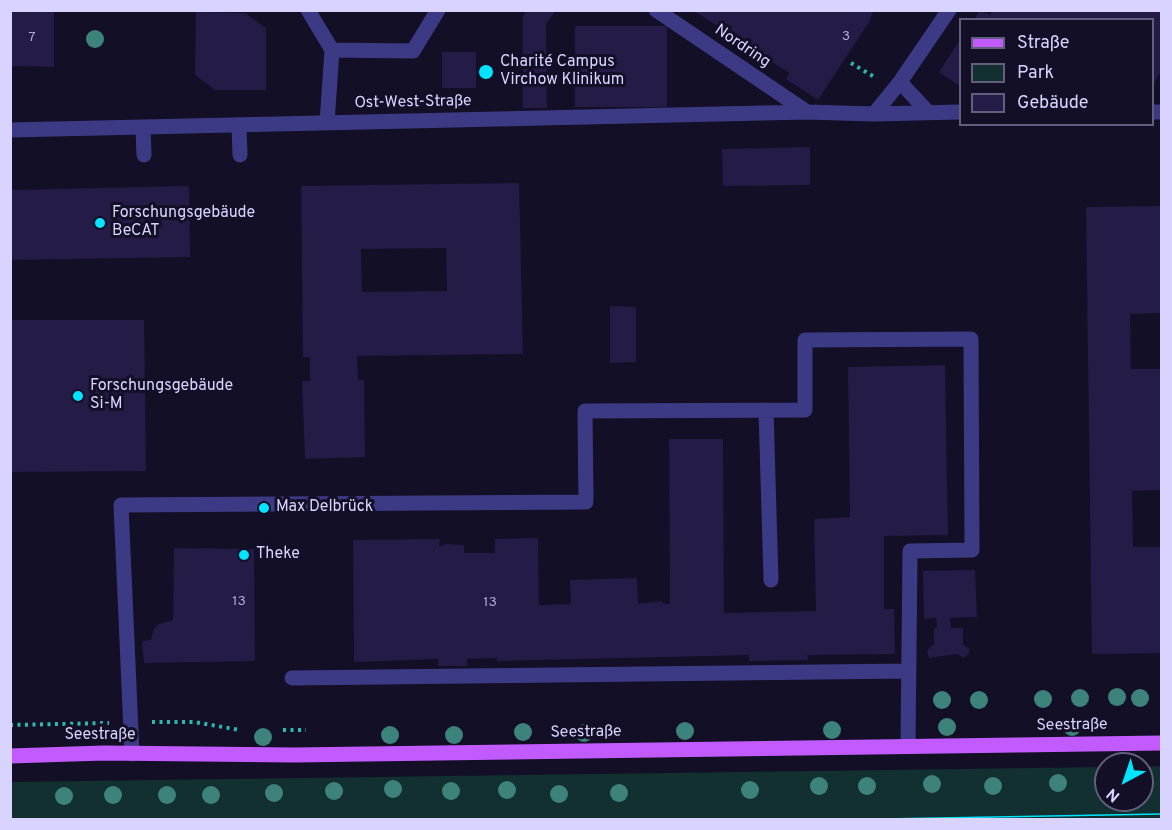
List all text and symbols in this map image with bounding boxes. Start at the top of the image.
legend [959,18,1154,126]
street label: Nordring [710,21,774,73]
house number: 3 [842,29,850,45]
house number: 7 [28,30,36,46]
text: Straße [1017,32,1069,55]
place label: Charité Campus Virchow Klinikum [500,53,624,91]
text: Park [1017,62,1054,85]
marker: Charité Campus Virchow Klinikum [477,63,495,81]
street label: Ost-West-Straße [354,92,472,114]
text: Gebäude [1017,92,1089,115]
place label: Forschungsgebäude BeCAT [112,204,255,242]
marker: Forschungsgebäude BeCAT [93,216,107,230]
place label: Forschungsgebäude Si-M [90,377,233,415]
marker: Forschungsgebäude Si-M [71,389,85,403]
place label: Max Delbrück [276,498,373,518]
marker: Max Delbrück [257,501,271,515]
place label: Theke [256,545,300,565]
marker: Theke [237,548,251,562]
house number: 13 [232,594,246,610]
house number: 13 [483,595,497,611]
street label: Seestraße [1036,716,1108,736]
street label: Seestraße [550,723,622,743]
street label: Seestraße [64,726,136,746]
north arrow [1094,752,1154,812]
text: N [1103,783,1125,806]

